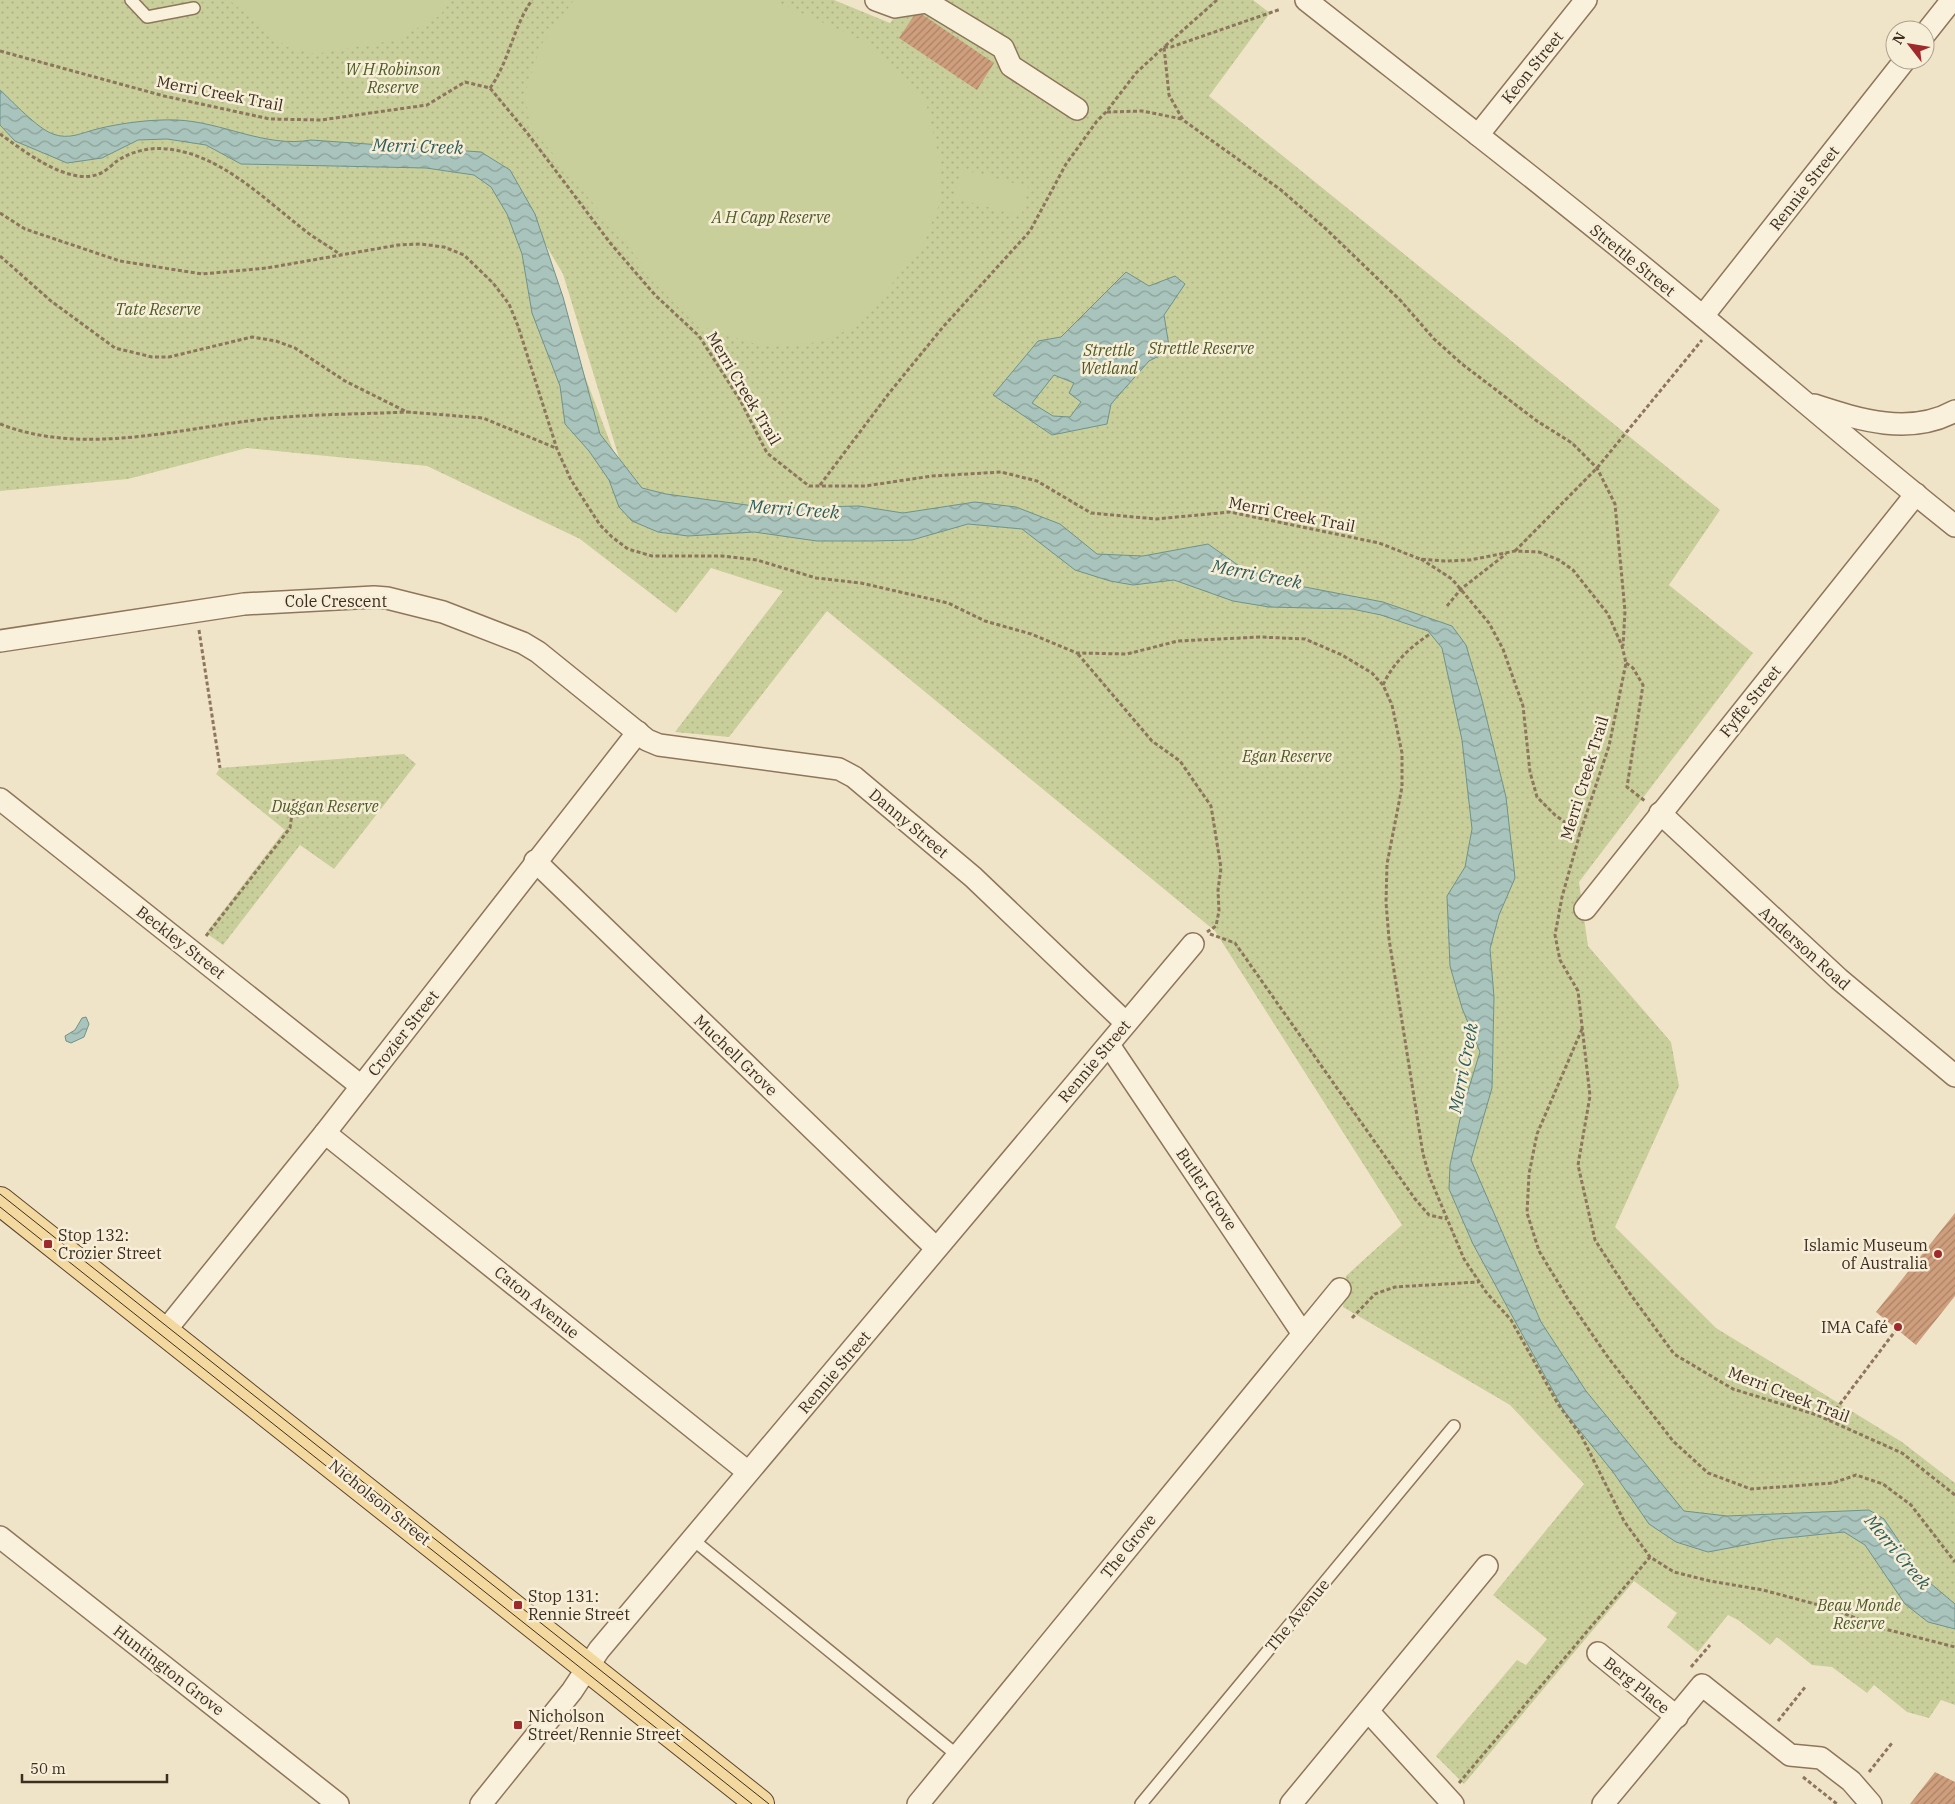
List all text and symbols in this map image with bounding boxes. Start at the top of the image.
north arrow [1885,20,1935,70]
street label: Keon Street [1497,26,1567,107]
text: N [1888,29,1909,48]
park label: W H Robinson Reserve [345,59,441,97]
street label: Merri Creek Trail [155,71,285,115]
water label: Merri Creek [371,133,464,159]
street label: Rennie Street [1765,141,1843,234]
park label: A H Capp Reserve [711,207,830,227]
street label: Strettle Street [1586,220,1680,301]
park label: Tate Reserve [115,299,201,319]
street label: Merri Creek Trail [702,328,786,448]
park label: Strettle Reserve [1147,338,1254,358]
park label: Strettle Wetland [1080,340,1138,378]
street label: Merri Creek Trail [1227,492,1357,536]
water label: Merri Creek [747,494,841,524]
water label: Merri Creek [1209,554,1304,594]
street label: Cole Crescent [285,591,388,611]
street label: Fyffe Street [1715,661,1785,741]
street label: Merri Creek Trail [1556,713,1612,842]
park label: Egan Reserve [1241,746,1332,766]
street label: Danny Street [865,784,953,862]
park label: Duggan Reserve [270,796,379,816]
street label: Beckley Street [133,901,230,983]
street label: Anderson Road [1755,902,1855,994]
street label: Crozier Street [363,986,443,1080]
street label: Muchell Grove [690,1010,782,1100]
street label: Rennie Street [1054,1015,1135,1106]
water label: Merri Creek [1443,1021,1483,1116]
street label: Butler Grove [1172,1144,1242,1234]
place label: Stop 132: Crozier Street [58,1225,162,1263]
place label: Islamic Museum of Australia [1803,1235,1928,1273]
marker: Stop 132: Crozier Street [42,1238,54,1250]
marker: Islamic Museum of Australia [1932,1248,1944,1260]
street label: Caton Avenue [490,1262,584,1342]
place label: IMA Café [1821,1317,1888,1337]
marker: IMA Café [1892,1321,1904,1333]
street label: Rennie Street [794,1326,875,1417]
street label: Merri Creek Trail [1725,1362,1853,1426]
street label: Nicholson Street [325,1455,435,1549]
water label: Merri Creek [1859,1509,1936,1595]
street label: The Grove [1096,1510,1160,1582]
street label: The Avenue [1261,1575,1333,1655]
place label: Stop 131: Rennie Street [528,1586,630,1624]
park label: Beau Monde Reserve [1816,1595,1901,1633]
marker: Stop 131: Rennie Street [512,1599,524,1611]
street label: Huntington Grove [109,1620,229,1720]
street label: Berg Place [1600,1652,1674,1718]
place label: Nicholson Street/Rennie Street [528,1706,681,1744]
marker: Nicholson Street/Rennie Street [512,1719,524,1731]
scale bar [22,1752,168,1784]
text: 50 m [30,1759,66,1778]

